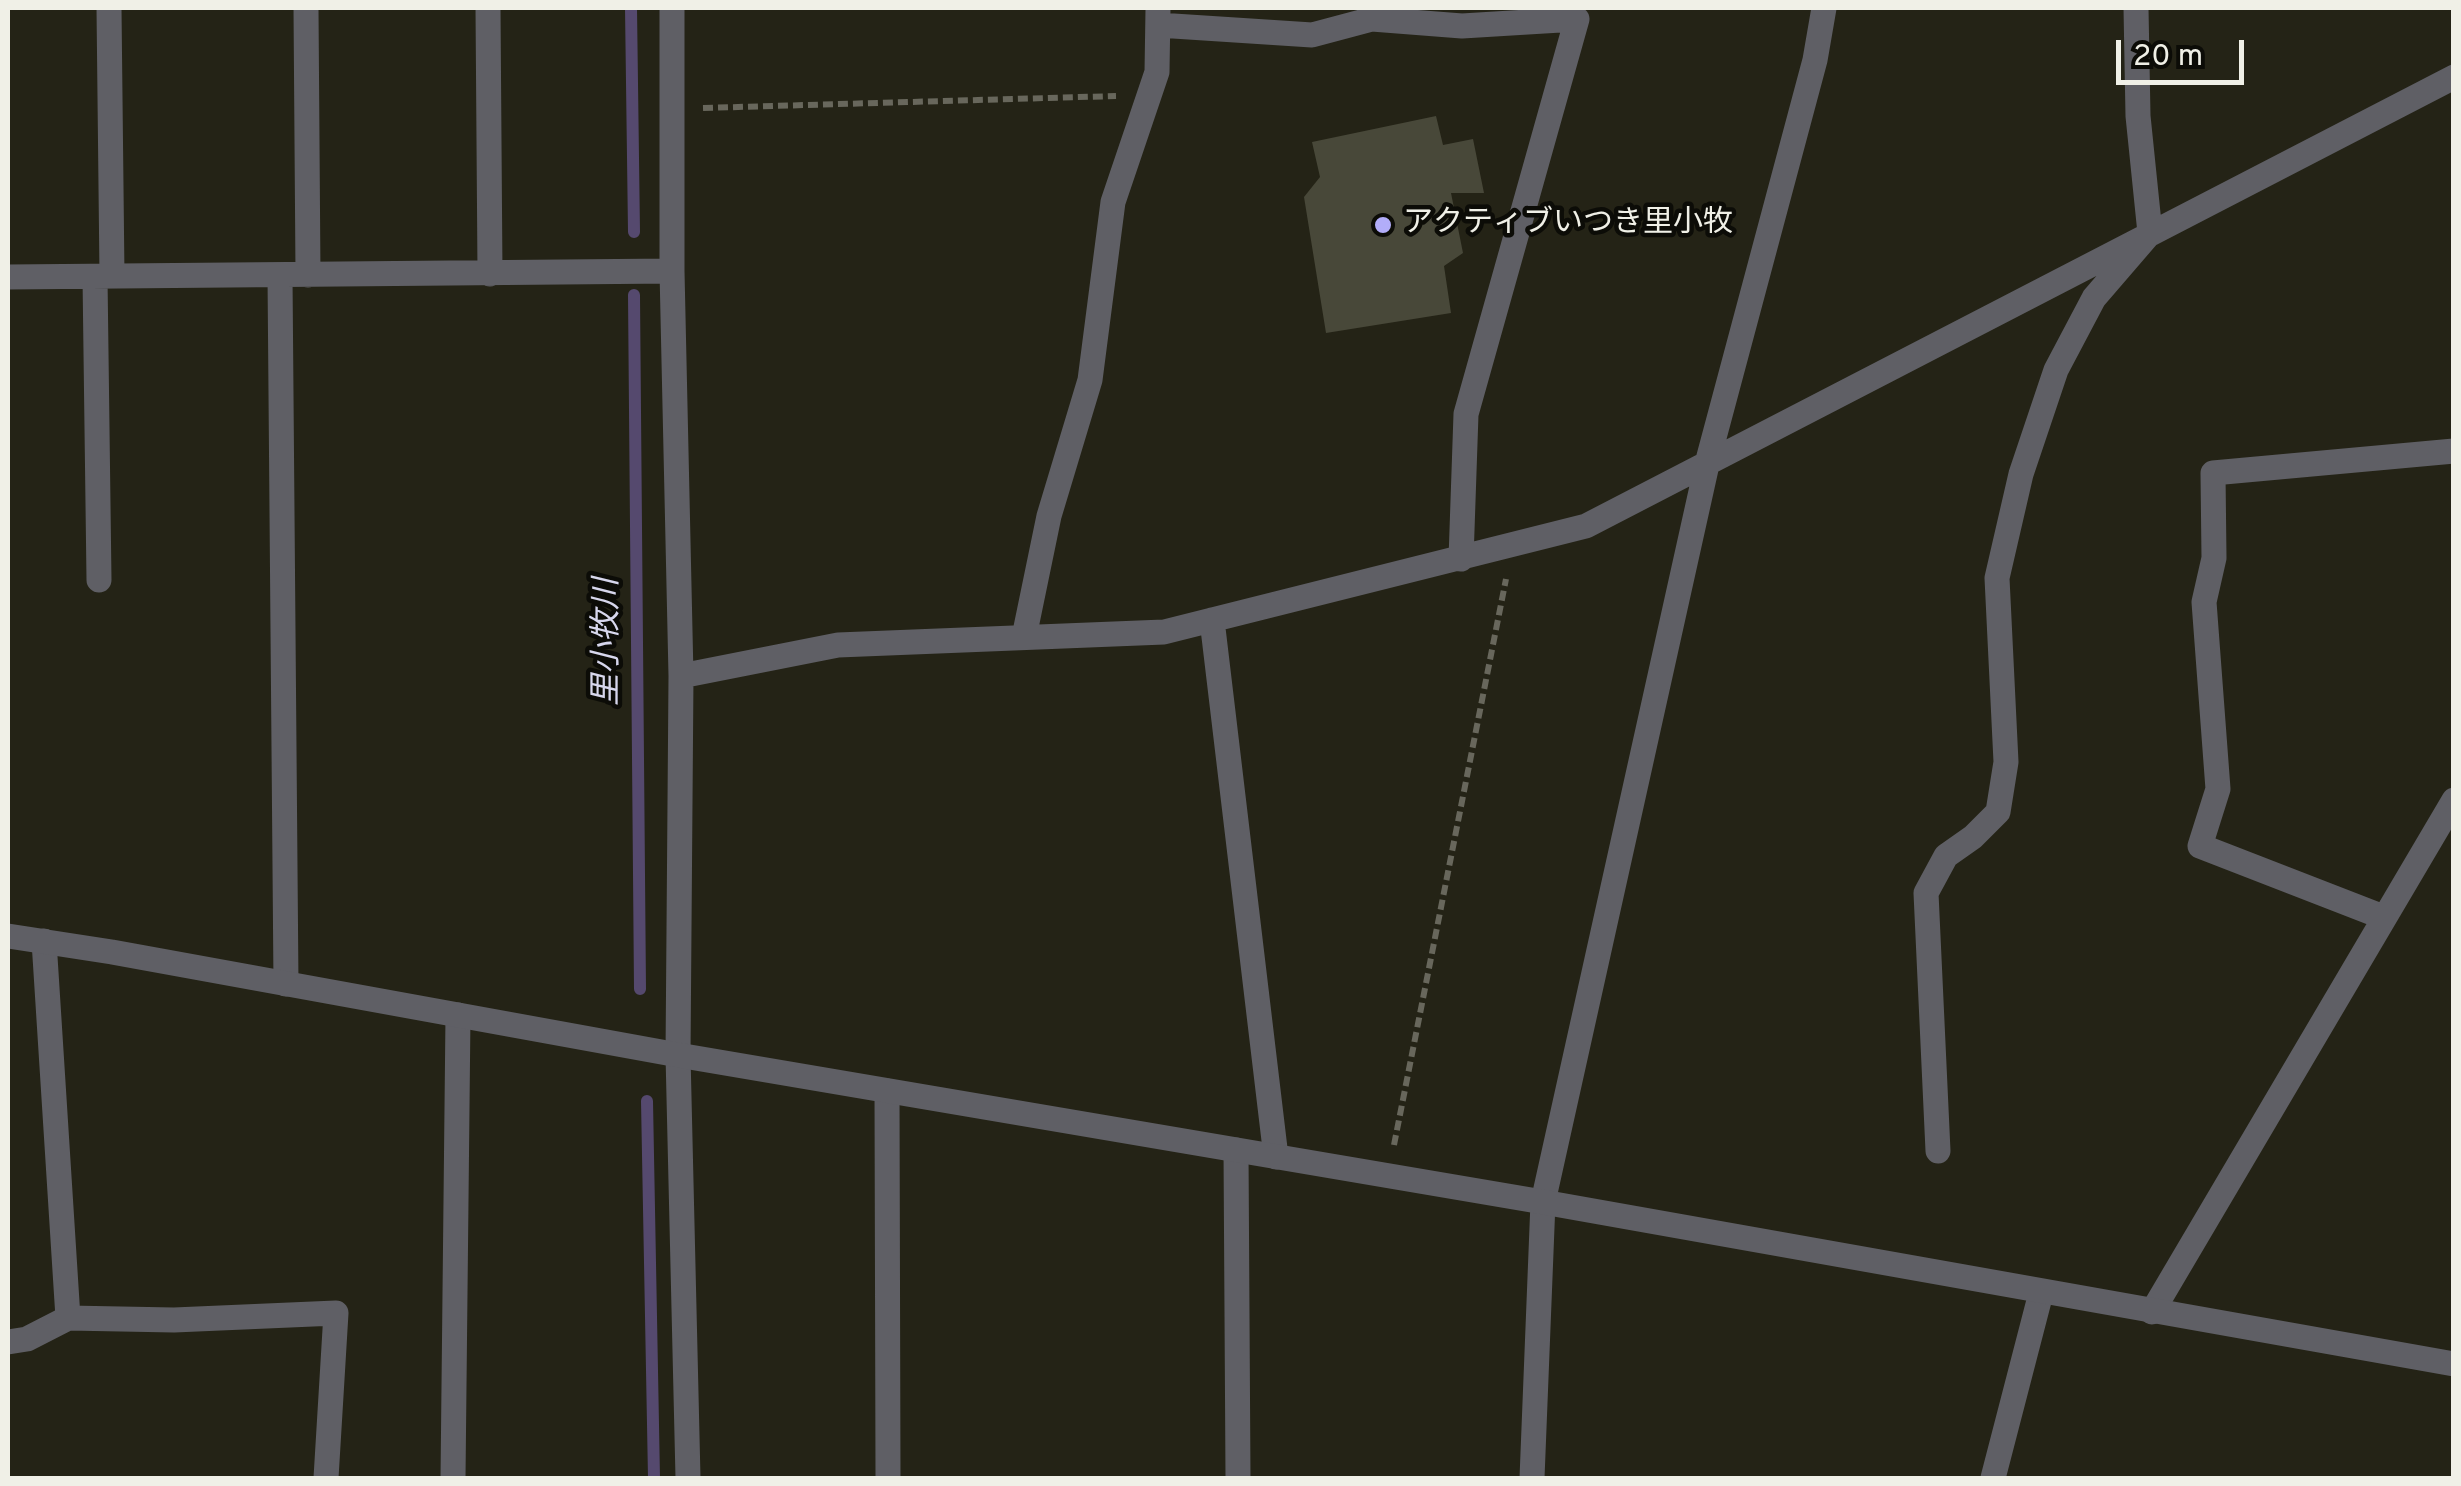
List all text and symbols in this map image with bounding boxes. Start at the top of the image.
scale bar [2121,20,2248,82]
text: 20 m [2133,39,2203,76]
place label: アクティブいつき里小牧 [1403,207,1733,243]
marker: アクティブいつき里小牧 [1372,214,1394,236]
water label: 里小牧川 [591,578,629,706]

